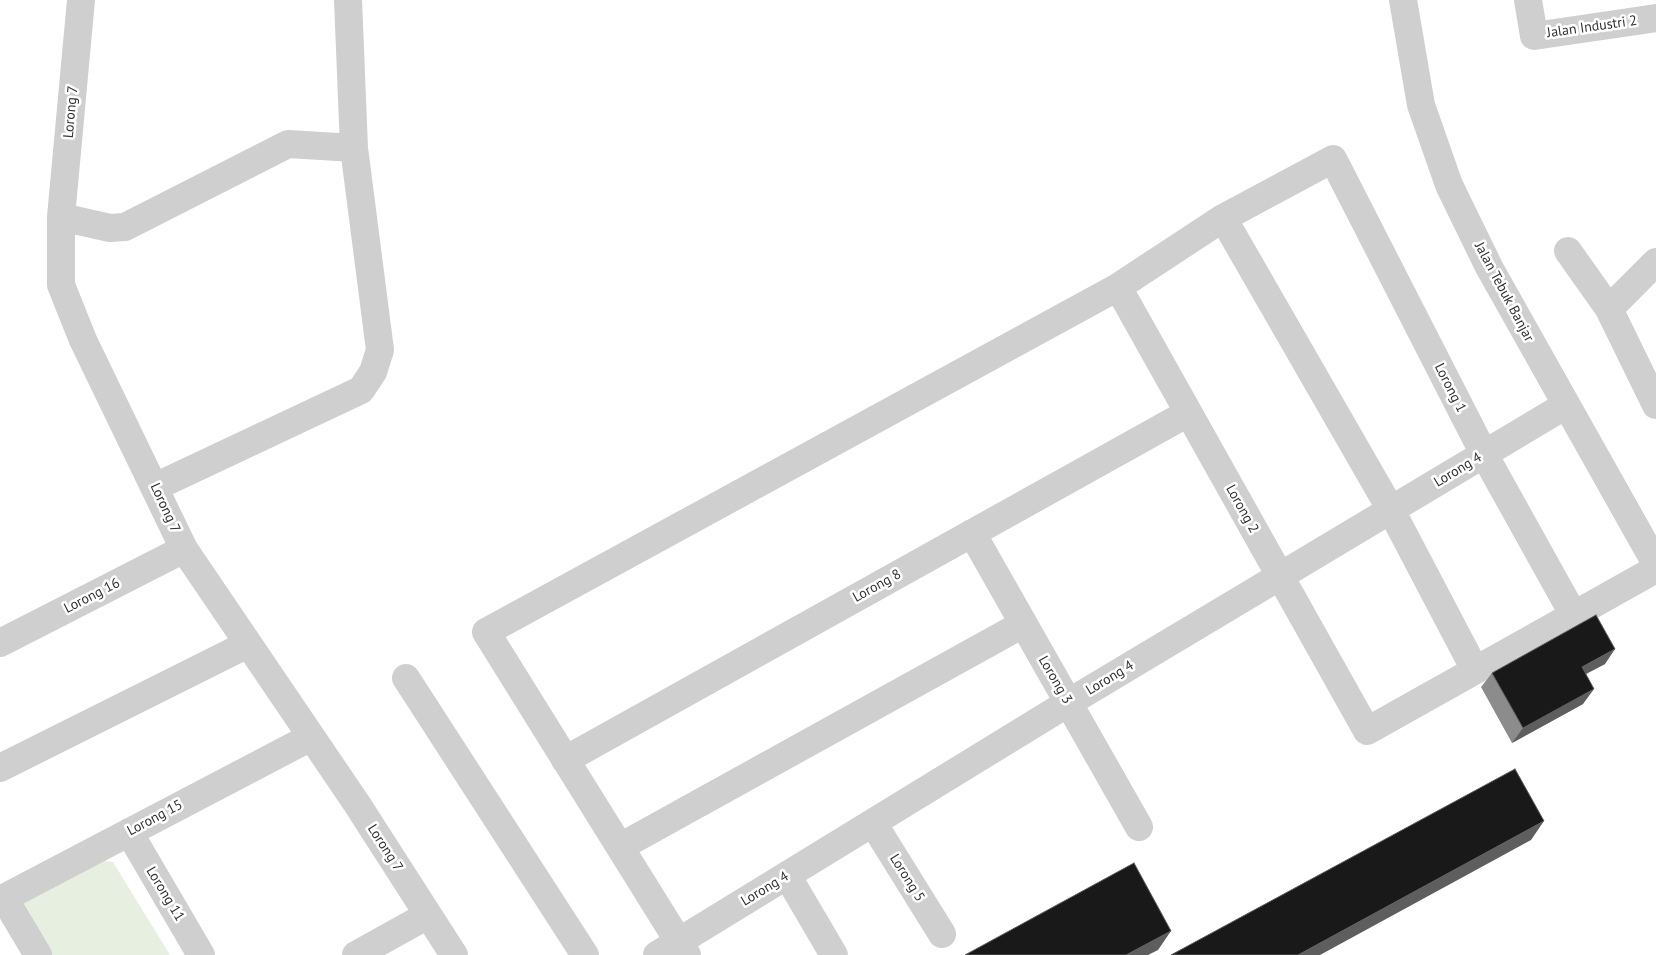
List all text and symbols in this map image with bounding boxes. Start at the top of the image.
street label: Jalan Industri 2 [1546,12,1638,42]
street label: Lorong 7 [60,85,82,139]
street label: Jalan Tebuk Banjar [1471,239,1537,345]
street label: Lorong 1 [1431,361,1469,415]
street label: Lorong 4 [1431,449,1485,491]
street label: Lorong 7 [146,481,184,535]
street label: Lorong 2 [1222,482,1262,536]
street label: Lorong 8 [850,566,904,606]
street label: Lorong 16 [61,575,123,617]
street label: Lorong 3 [1035,653,1075,707]
street label: Lorong 4 [1083,657,1137,699]
street label: Lorong 15 [124,796,186,840]
street label: Lorong 7 [364,821,406,875]
street label: Lorong 5 [886,851,928,905]
street label: Lorong 11 [142,864,188,924]
street label: Lorong 4 [738,868,792,910]

